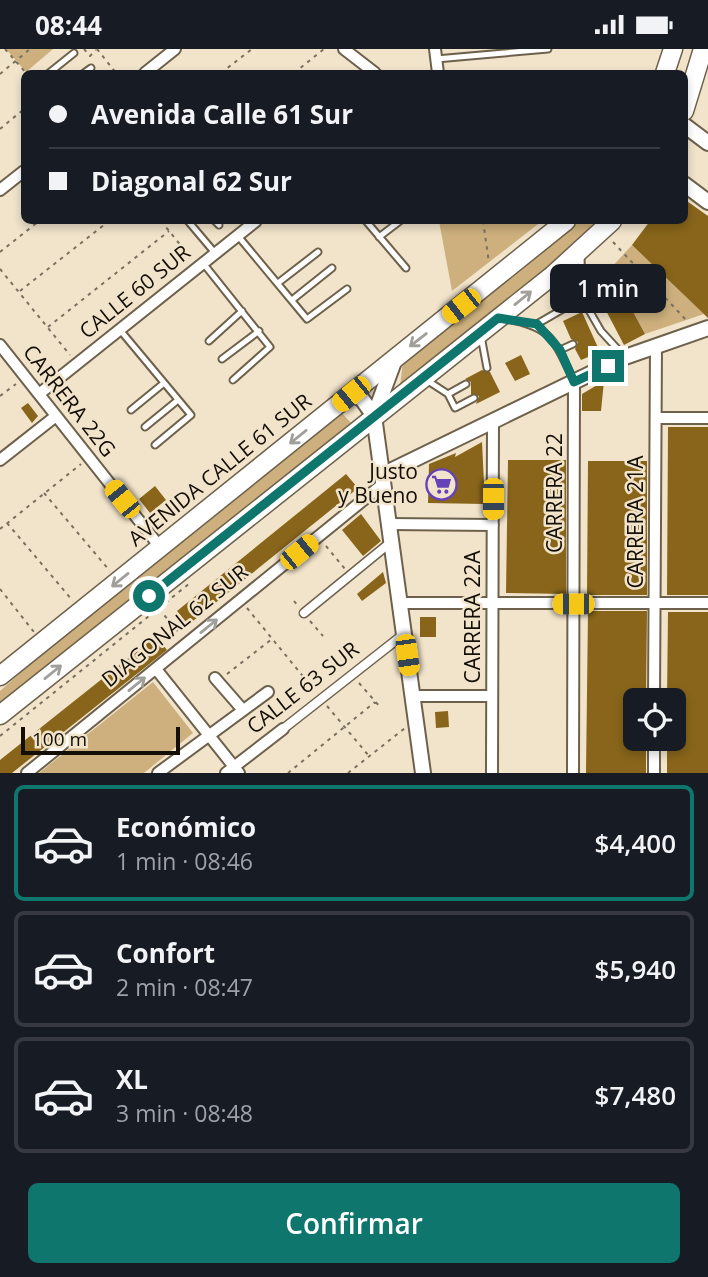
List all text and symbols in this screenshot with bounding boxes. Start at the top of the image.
text: 08:44 [35,7,102,43]
text: Avenida Calle 61 Sur [91,96,353,132]
text: Diagonal 62 Sur [91,163,292,199]
street label: CALLE 60 SUR [73,238,196,345]
callout: 1 min [550,265,666,313]
text: 1 min [577,272,639,304]
car [438,285,485,327]
one-way arrow [514,291,532,306]
one-way arrow [409,333,427,348]
street label: CARRERA 22G [17,339,122,462]
route end [592,350,624,382]
car [329,373,374,415]
street label: AVENIDA CALLE 61 SUR [122,387,317,552]
one-way arrow [289,429,307,445]
street label: CARRERA 22 [540,433,568,553]
street label: CARRERA 21A [621,455,649,589]
place label: Justo y Bueno [338,457,418,509]
supermarket icon: Justo y Bueno [424,467,458,501]
car [101,476,144,522]
car [483,478,504,520]
car [277,531,322,573]
street label: CARRERA 22A [458,550,486,684]
street label: DIAGONAL 62 SUR [95,557,253,693]
one-way arrow [112,572,130,587]
route start [133,580,165,612]
car [553,594,595,615]
one-way arrow [199,618,217,633]
car [394,633,421,677]
street label: CALLE 63 SUR [241,635,364,740]
one-way arrow [44,664,62,680]
one-way arrow [128,676,146,691]
map controls [623,688,686,751]
button: locate [623,688,686,751]
scale bar [21,724,180,756]
text: 100 m [32,726,87,752]
text: Económico [116,809,256,845]
icon: car [32,812,95,875]
text: $4,400 [595,825,676,861]
text: 1 min · 08:46 [116,845,253,877]
text: Confort [116,935,215,971]
icon: car [32,938,95,1001]
text: $5,940 [595,951,676,987]
text: 2 min · 08:47 [116,971,253,1003]
text: XL [116,1061,148,1097]
icon: car [32,1064,95,1127]
text: $7,480 [595,1077,676,1113]
text: 3 min · 08:48 [116,1097,253,1129]
button: Confirmar [28,1183,680,1263]

